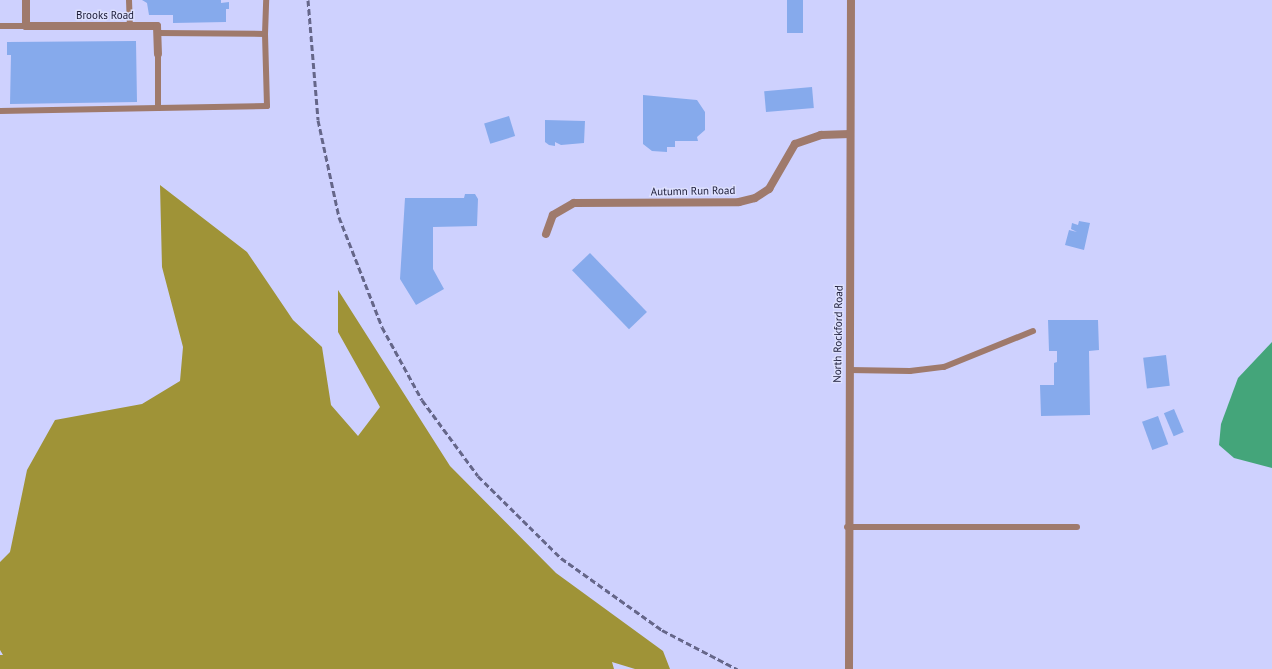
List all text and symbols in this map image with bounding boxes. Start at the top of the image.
street label: Brooks Road [76,8,134,22]
street label: Autumn Run Road [651,184,735,198]
street label: North Rockford Road [831,285,845,383]

